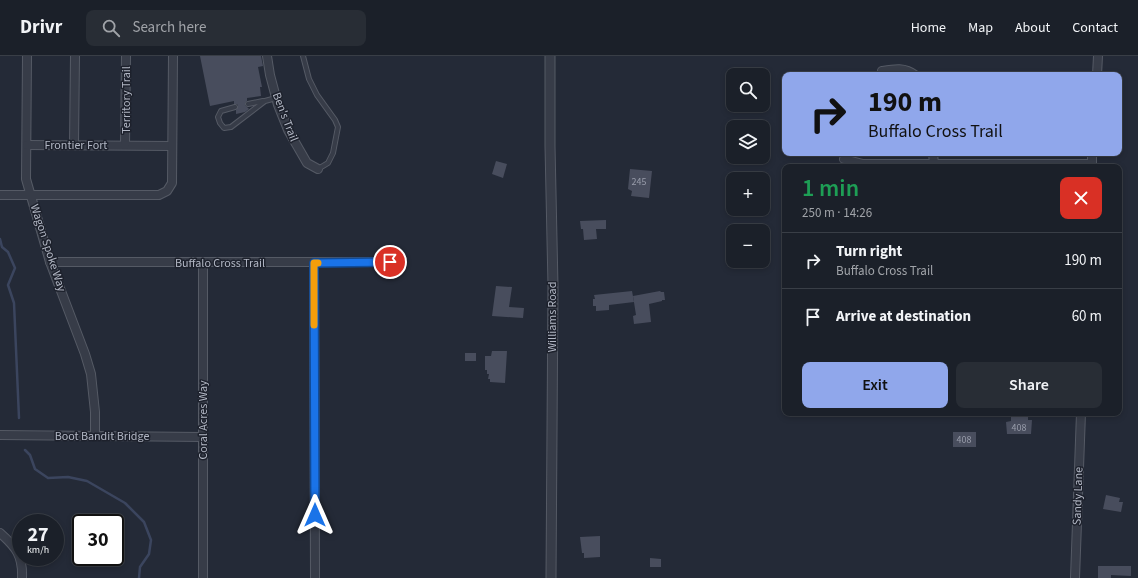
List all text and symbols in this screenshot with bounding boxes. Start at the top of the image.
search box [86,10,366,46]
text: Drivr [20,14,62,41]
icon: search [100,17,122,39]
text: Search here [132,17,206,38]
text: Home [911,18,946,38]
text: Map [968,18,993,38]
text: About [1015,18,1050,38]
text: Contact [1072,18,1118,38]
street label: Territory Trail [118,66,135,134]
map controls [726,68,770,268]
button: search [726,68,770,112]
text: 190 m [868,82,942,122]
icon: right [802,88,854,140]
street label: Ben's Trail [268,90,302,144]
text: Buffalo Cross Trail [868,119,1003,144]
button: layers [726,120,770,164]
street label: Frontier Fort [45,137,107,154]
text: 1 min [802,171,859,206]
button: + [726,172,770,216]
house number: 245 [632,175,646,189]
button: close [1060,177,1102,219]
street label: Wagon Spoke Way [26,202,70,294]
text: 250 m · 14:26 [802,204,872,222]
button: − [726,224,770,268]
text: Turn right [836,241,902,262]
pin [373,245,407,279]
icon: right [802,250,824,272]
text: 190 m [1064,250,1102,271]
icon: arrive [379,251,401,273]
street label: Buffalo Cross Trail [175,255,265,272]
text: Buffalo Cross Trail [836,262,933,280]
street label: Williams Road [544,282,561,352]
icon: arrive [802,306,824,328]
text: Arrive at destination [836,306,971,327]
text: 60 m [1072,306,1102,327]
button: Exit [802,362,948,408]
button: Share [956,362,1102,408]
street label: Coral Acres Way [195,380,212,460]
house number: 408 [1012,421,1026,435]
street label: Boot Bandit Bridge [55,428,149,445]
house number: 408 [957,433,971,447]
street label: Sandy Lane [1068,467,1088,525]
position arrow [294,494,336,536]
speed limit sign: 30 [72,514,124,566]
text: 27 [27,521,49,549]
text: km/h [27,543,49,557]

